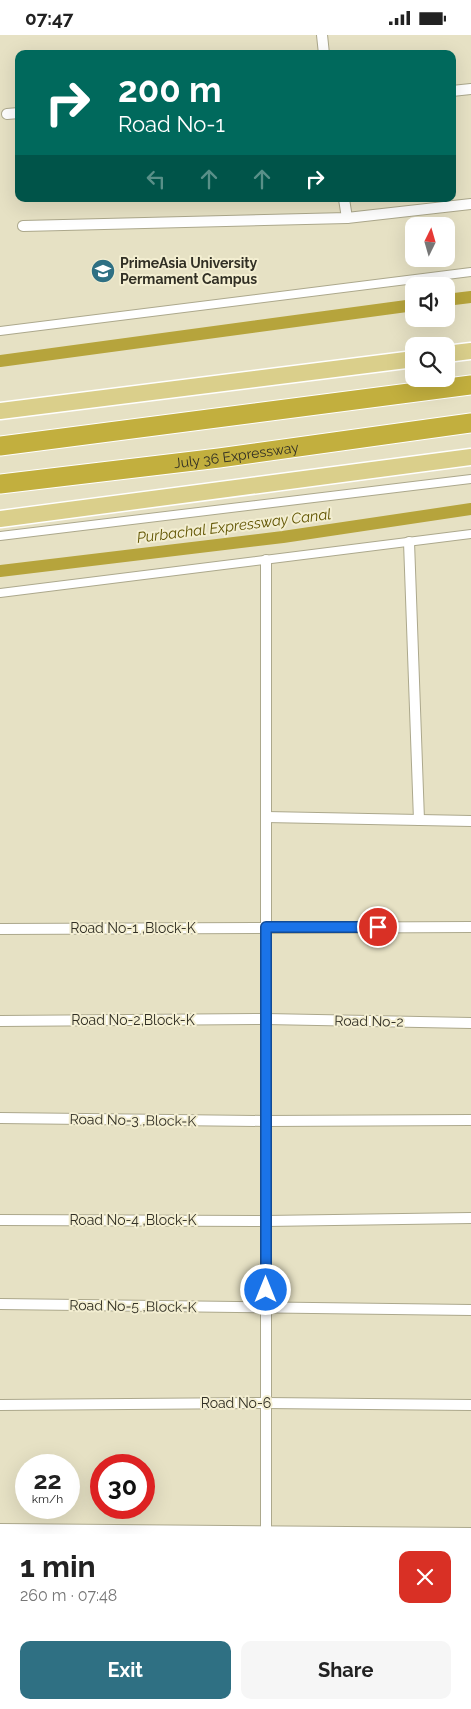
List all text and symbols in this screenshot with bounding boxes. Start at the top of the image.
text: 07:47 [25,7,74,29]
text: 200 m [118,69,222,110]
icon: right [35,70,100,135]
text: Road No-1 [118,111,225,137]
icon: left [142,165,170,193]
icon: ahead [195,165,223,193]
icon: ahead [248,165,276,193]
icon: right [301,165,329,193]
north arrow [405,217,455,267]
map controls [405,217,455,387]
place label: PrimeAsia University Permament Campus [120,255,258,287]
school or university icon: PrimeAsia University Permament Campus [90,258,116,284]
button: sound [405,277,455,327]
button: search [405,337,455,387]
street label: July 36 Expressway [173,439,300,471]
water label: Purbachal Expressway Canal [136,505,332,547]
pin [357,906,399,948]
icon: arrive [364,913,392,941]
street label: Road No-1 ,Block-K [70,920,196,936]
street label: Road No-2,Block-K [71,1012,195,1028]
street label: Road No-2 [334,1012,404,1030]
street label: Road No-3 ,Block-K [70,1111,196,1129]
street label: Road No-4 ,Block-K [69,1212,197,1228]
position arrow [239,1263,291,1315]
street label: Road No-5 ,Block-K [69,1297,197,1315]
street label: Road No-6 [201,1395,271,1411]
speed limit sign: 30 [90,1454,155,1519]
text: 22 [33,1465,62,1495]
text: km/h [32,1492,63,1506]
text: 1 min [20,1549,96,1584]
button: close [399,1551,451,1603]
text: 260 m · 07:48 [20,1586,117,1605]
button: Exit [20,1641,231,1699]
button: Share [241,1641,451,1699]

